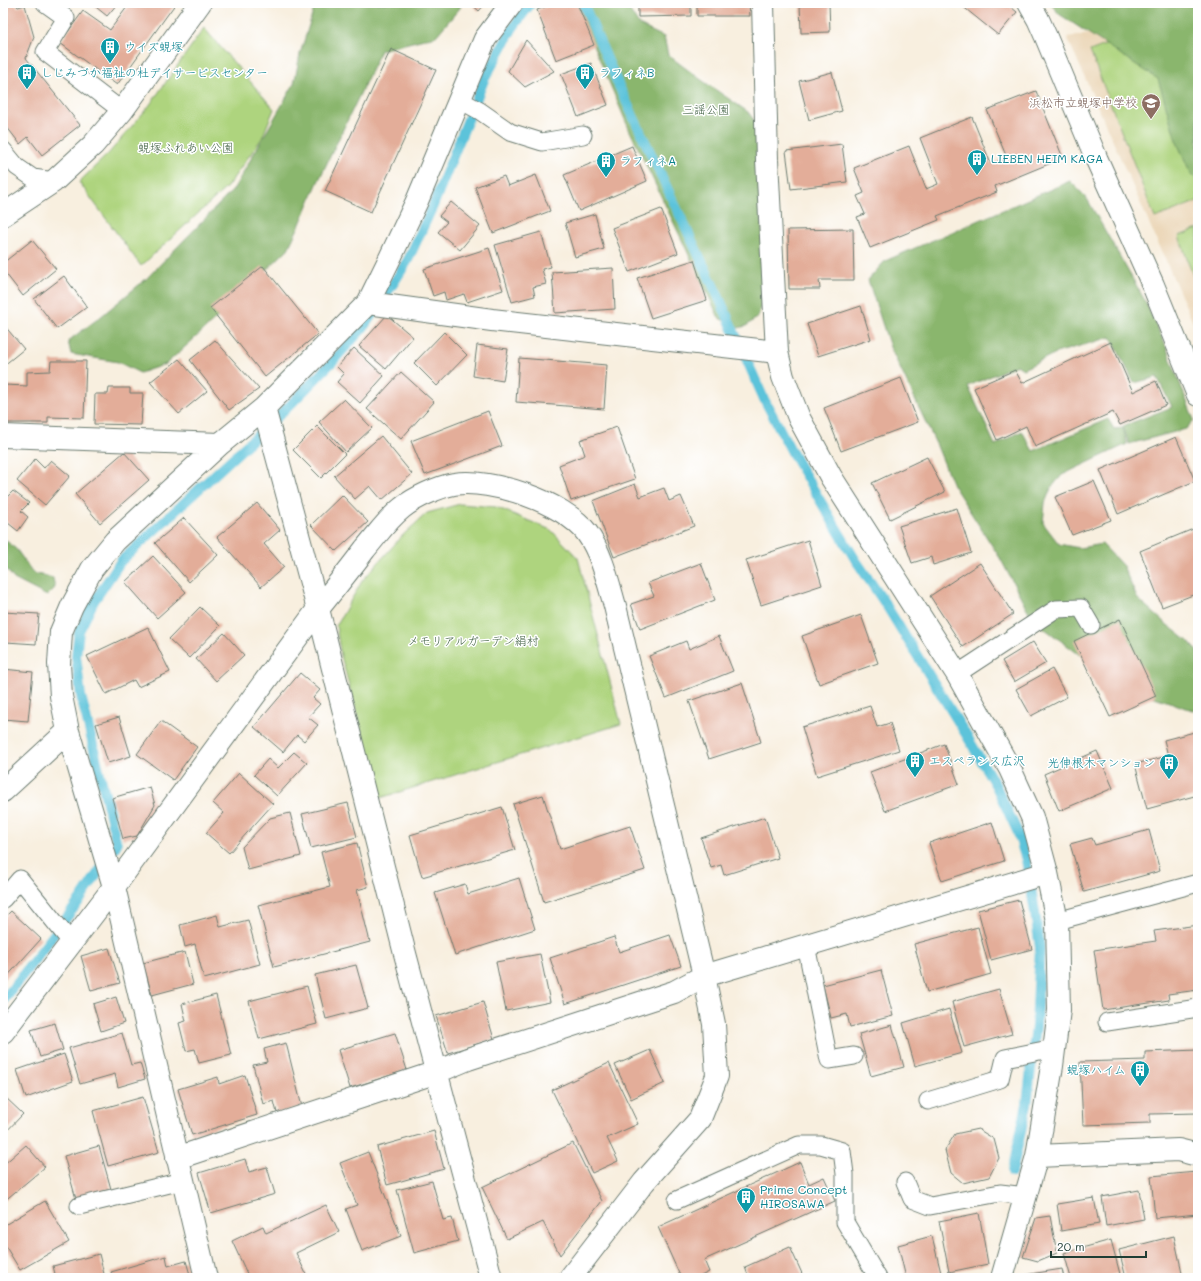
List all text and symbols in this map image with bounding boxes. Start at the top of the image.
building icon: ウイズ蜆塚 [99,36,121,64]
place label: ウイズ蜆塚 [124,38,183,54]
building icon: しじみづか福祉の杜デイサービスセンター [16,62,38,90]
building icon: ラフィネB [574,62,596,90]
place label: しじみづか福祉の杜デイサービスセンター [41,64,268,80]
place label: ラフィネB [599,64,654,80]
school or university icon: 浜松市立蜆塚中学校 [1140,92,1162,120]
place label: 浜松市立蜆塚中学校 [1029,94,1137,110]
park label: 三謡公園 [682,101,730,117]
park label: 蜆塚ふれあい公園 [138,139,234,155]
building icon: LIEBEN HEIM KAGA [966,148,988,176]
building icon: ラフィネA [595,150,617,178]
place label: LIEBEN HEIM KAGA [991,150,1103,166]
place label: ラフィネA [620,152,676,168]
park label: メモリアルガーデン絹村 [407,632,539,648]
building icon: エスペランス広沢 [904,750,926,778]
place label: エスペランス広沢 [929,752,1025,768]
building icon: 光伸根木マンション [1158,752,1180,780]
place label: 光伸根木マンション [1047,754,1155,770]
building icon: 蜆塚ハイム [1129,1059,1151,1087]
place label: 蜆塚ハイム [1066,1061,1126,1077]
place label: Prime Concept HIROSAWA [760,1181,847,1211]
building icon: Prime Concept HIROSAWA [735,1186,757,1214]
scale bar [1051,1233,1146,1259]
text: 20 m [1057,1238,1085,1254]

